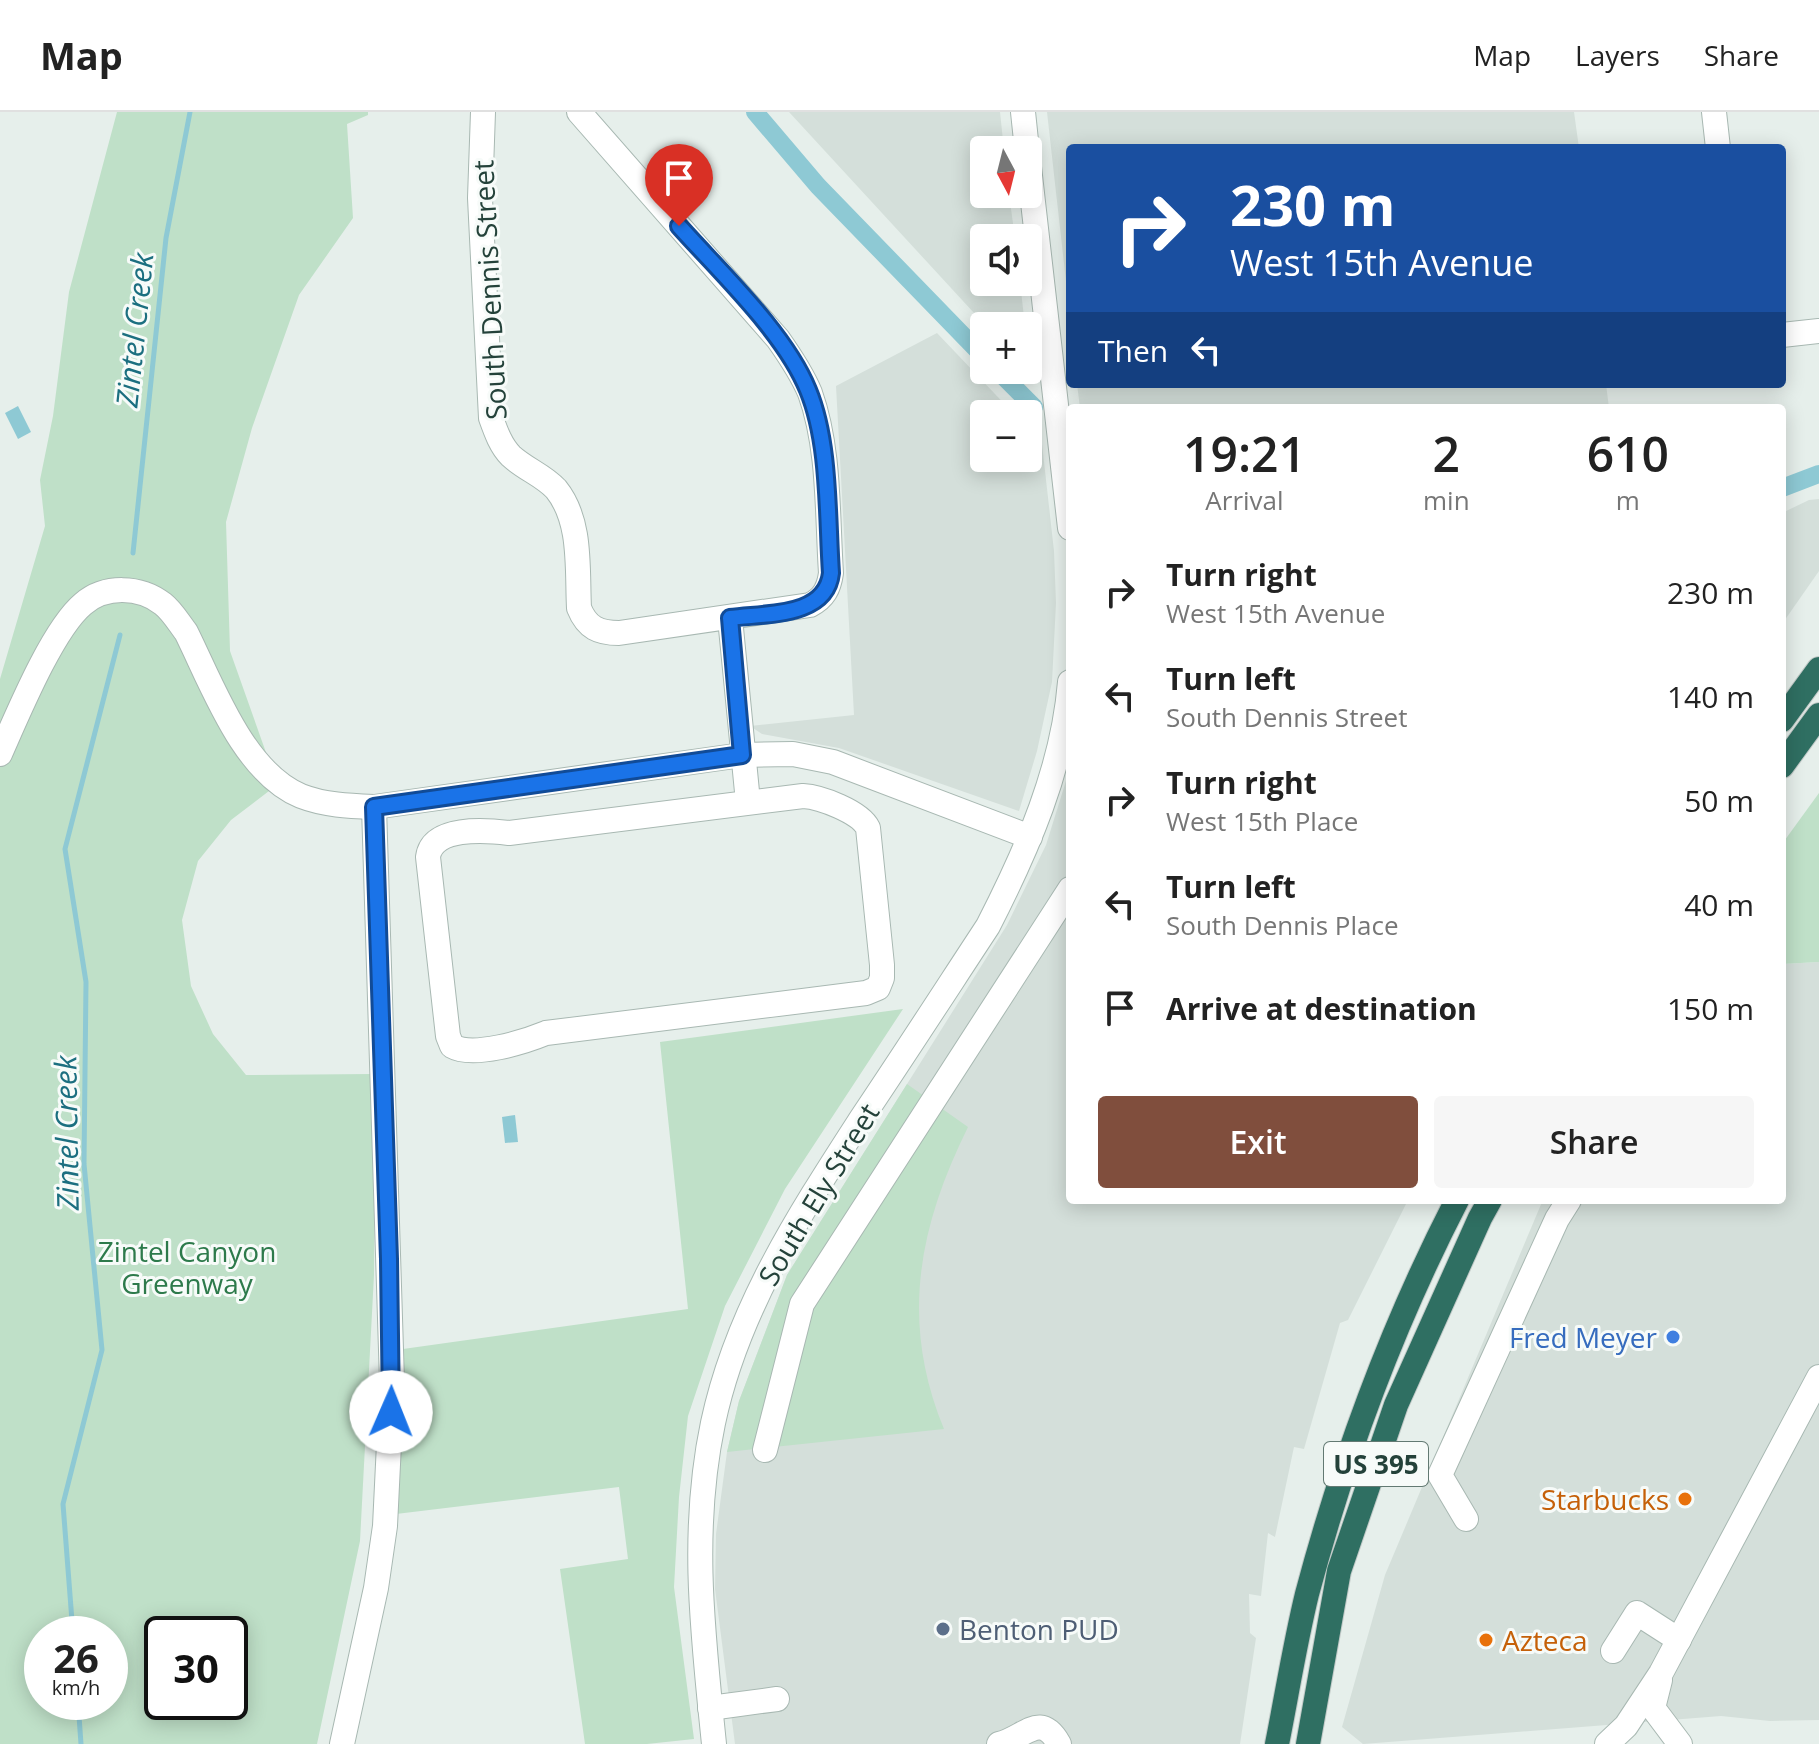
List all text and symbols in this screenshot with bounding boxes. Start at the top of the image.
text: Map [40,29,123,81]
text: Map [1473,36,1531,74]
text: Layers [1575,36,1660,74]
text: Share [1704,36,1779,74]
north arrow [970,136,1042,208]
map controls [970,136,1042,472]
pin [645,144,713,226]
icon: arrive [657,156,701,200]
street label: South Dennis Street [463,159,515,421]
text: 230 m [1230,166,1396,242]
icon: right [1098,176,1202,280]
button: sound [970,224,1042,296]
text: West 15th Avenue [1230,238,1534,287]
water label: Zintel Creek [105,249,163,410]
button: + [970,312,1042,384]
icon: left [1184,328,1228,372]
text: Then [1098,330,1168,371]
button: − [970,400,1042,472]
text: 19:21 [1183,421,1306,486]
text: 2 [1433,421,1460,486]
text: 610 [1587,421,1669,486]
text: Arrival [1205,482,1284,518]
text: min [1423,482,1470,518]
text: m [1616,482,1640,518]
text: Turn right [1166,554,1317,595]
icon: right [1098,570,1142,614]
text: 230 m [1667,572,1754,613]
text: West 15th Avenue [1166,595,1385,631]
text: Turn left [1166,658,1296,699]
icon: left [1098,674,1142,718]
text: 140 m [1667,676,1754,717]
text: South Dennis Street [1166,699,1408,735]
text: Turn right [1166,762,1317,803]
icon: right [1098,778,1142,822]
text: 50 m [1684,780,1754,821]
text: West 15th Place [1166,803,1358,839]
text: Turn left [1166,866,1296,907]
icon: left [1098,882,1142,926]
text: 40 m [1684,884,1754,925]
text: South Dennis Place [1166,907,1399,943]
icon: arrive [1098,986,1142,1030]
text: Arrive at destination [1166,988,1477,1029]
text: 150 m [1667,988,1754,1029]
water label: Zintel Creek [44,1054,88,1212]
street label: South Ely Street [749,1096,887,1292]
button: Exit [1098,1096,1418,1188]
button: Share [1434,1096,1754,1188]
park label: Zintel Canyon Greenway [98,1232,276,1302]
place label: Fred Meyer [1509,1318,1658,1356]
marker: Fred Meyer [1664,1328,1682,1346]
position arrow [349,1370,433,1454]
road number: US 395 [1324,1442,1428,1486]
place label: Starbucks [1541,1480,1669,1518]
marker: Starbucks [1676,1490,1694,1508]
place label: Benton PUD [959,1610,1119,1648]
speed limit sign: 30 [144,1616,248,1720]
marker: Benton PUD [934,1620,952,1638]
place label: Azteca [1502,1621,1588,1659]
text: 26 [53,1630,99,1685]
marker: Azteca [1477,1631,1495,1649]
text: km/h [52,1674,100,1701]

